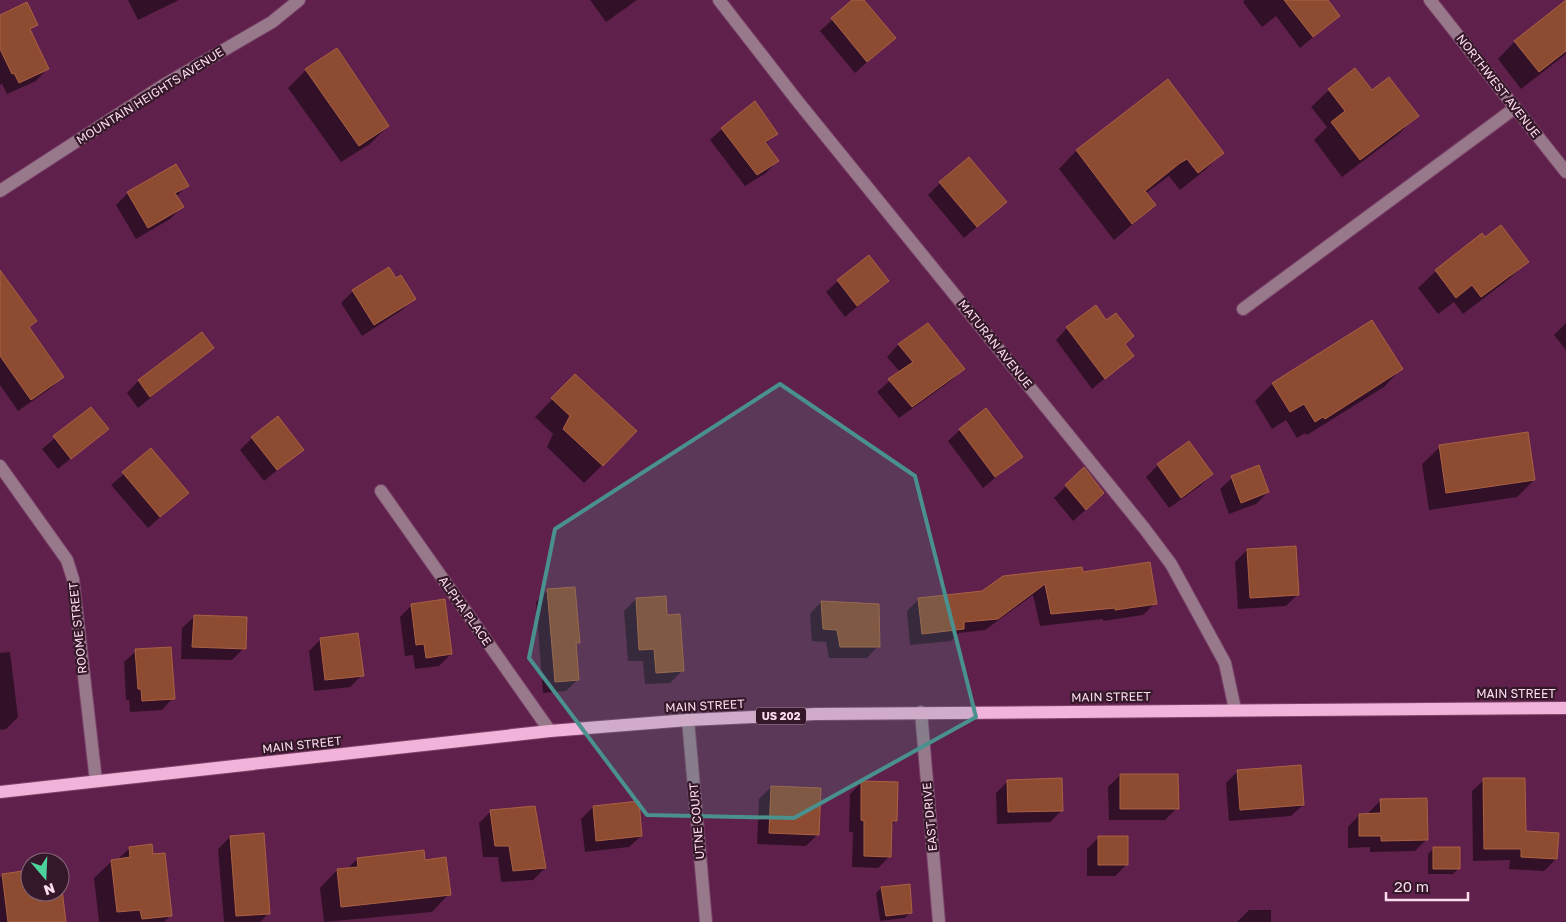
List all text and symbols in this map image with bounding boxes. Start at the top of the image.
street label: NORTHWEST AVENUE [1453,31,1543,140]
street label: MOUNTAIN HEIGHTS AVENUE [73,44,226,147]
street label: MATURAN AVENUE [955,296,1036,391]
street label: ALPHA PLACE [436,573,495,648]
street label: ROOME STREET [65,581,90,675]
street label: MAIN STREET [1476,686,1556,701]
street label: MAIN STREET [1071,688,1151,705]
street label: MAIN STREET [665,696,746,715]
road number: US 202 [756,708,806,724]
street label: MAIN STREET [262,733,343,756]
street label: UTNE COURT [686,782,707,860]
street label: EAST DRIVE [919,782,940,852]
north arrow [20,852,70,902]
scale bar [1386,870,1468,902]
text: 20 m [1394,877,1429,895]
text: N [42,880,57,900]

